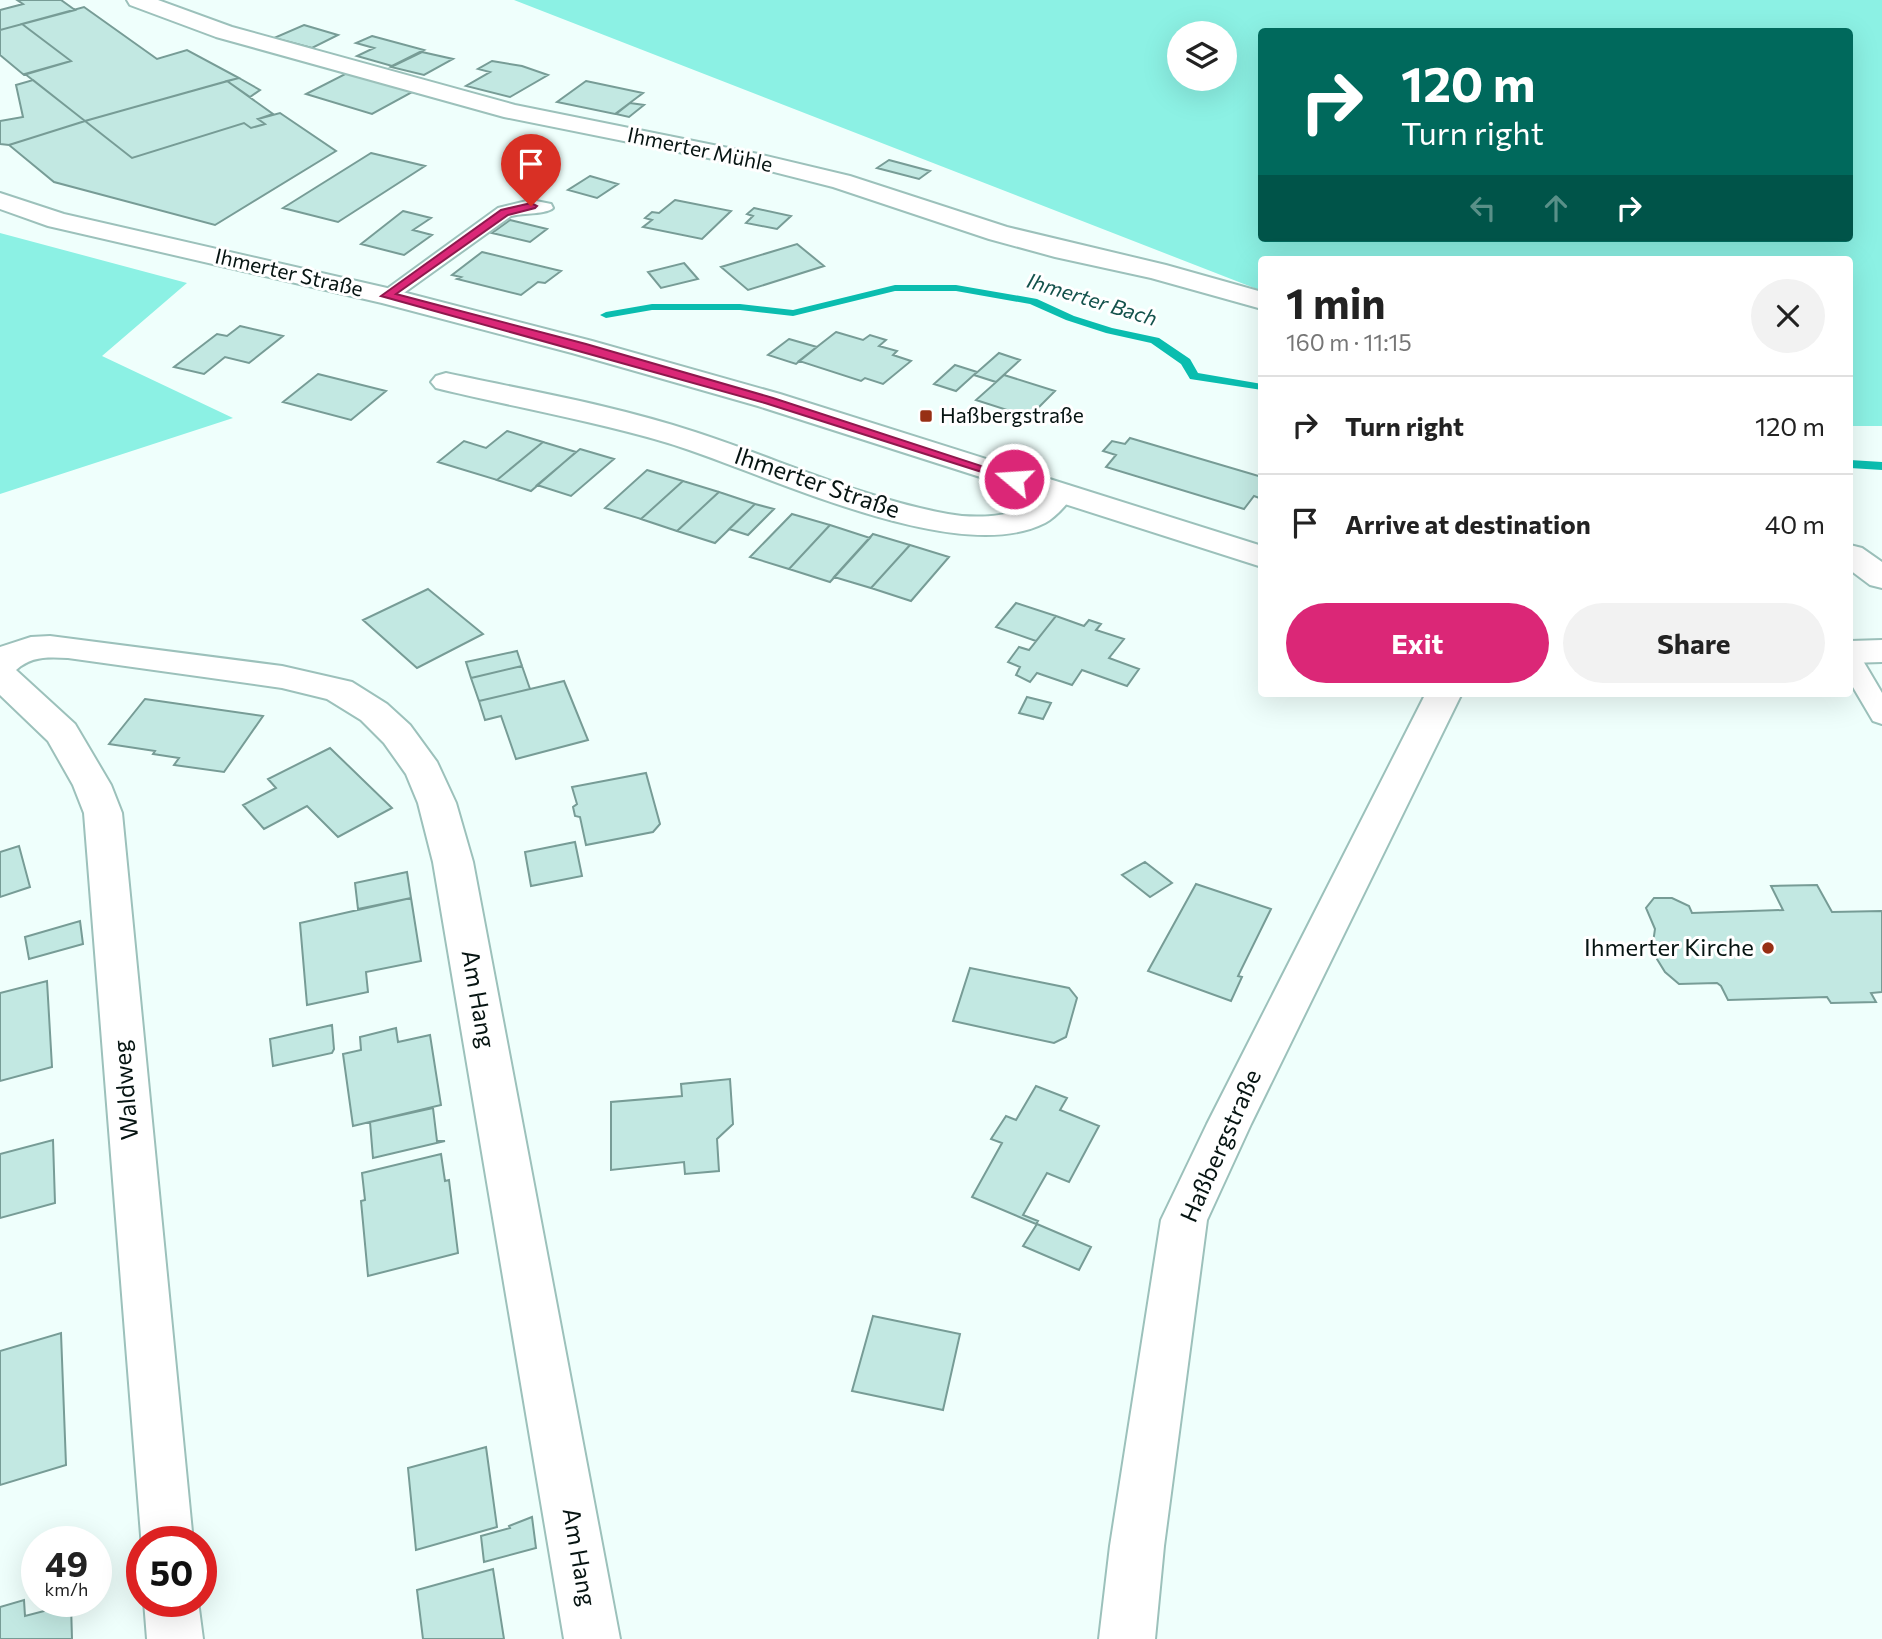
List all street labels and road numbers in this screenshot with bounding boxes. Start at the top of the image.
street label: Ihmerter Mühle [625,121,775,176]
street label: Ihmerter Straße [213,242,366,301]
street label: Ihmerter Straße [731,440,904,523]
street label: Am Hang [457,947,502,1050]
street label: Waldweg [106,1039,143,1141]
street label: Haßbergstraße [1173,1064,1266,1226]
street label: Am Hang [558,1505,603,1608]

